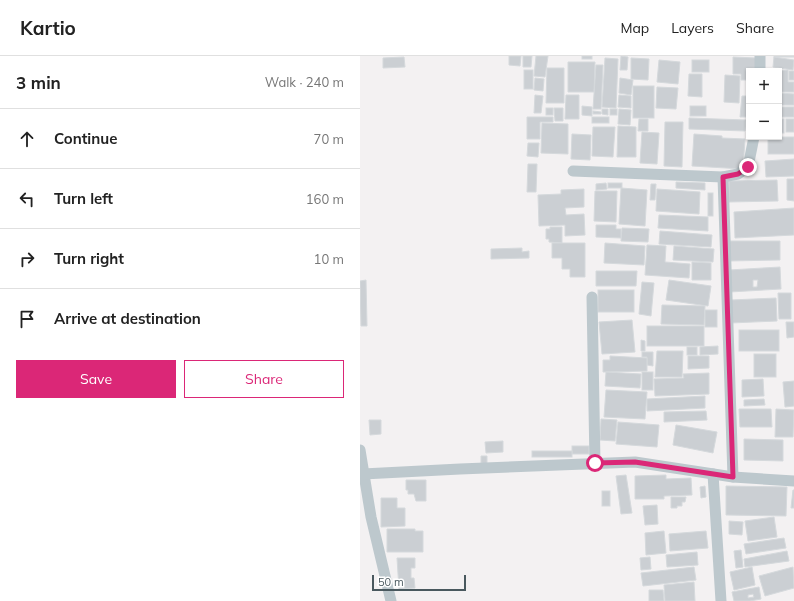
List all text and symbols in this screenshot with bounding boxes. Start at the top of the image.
text: Kartio [20,16,76,40]
text: Map [620,19,649,37]
text: Layers [671,19,714,37]
text: Share [736,19,774,37]
map controls [746,68,782,140]
button: + [746,68,782,104]
text: 3 min [16,72,61,93]
text: Walk · 240 m [265,74,344,90]
button: − [746,104,782,140]
icon: ahead [16,128,38,150]
text: Continue [54,129,117,148]
text: 70 m [314,131,344,147]
route end [739,158,757,176]
icon: left [16,188,38,210]
text: Turn left [54,189,113,208]
text: 160 m [306,191,344,207]
icon: right [16,248,38,270]
text: Turn right [54,249,124,268]
text: 10 m [314,251,344,267]
icon: arrive [16,308,38,330]
text: Arrive at destination [54,309,201,328]
button: Save [16,360,176,398]
button: Share [184,360,344,398]
route start [586,454,604,472]
scale bar [372,573,466,592]
text: 50 m [378,575,404,589]

